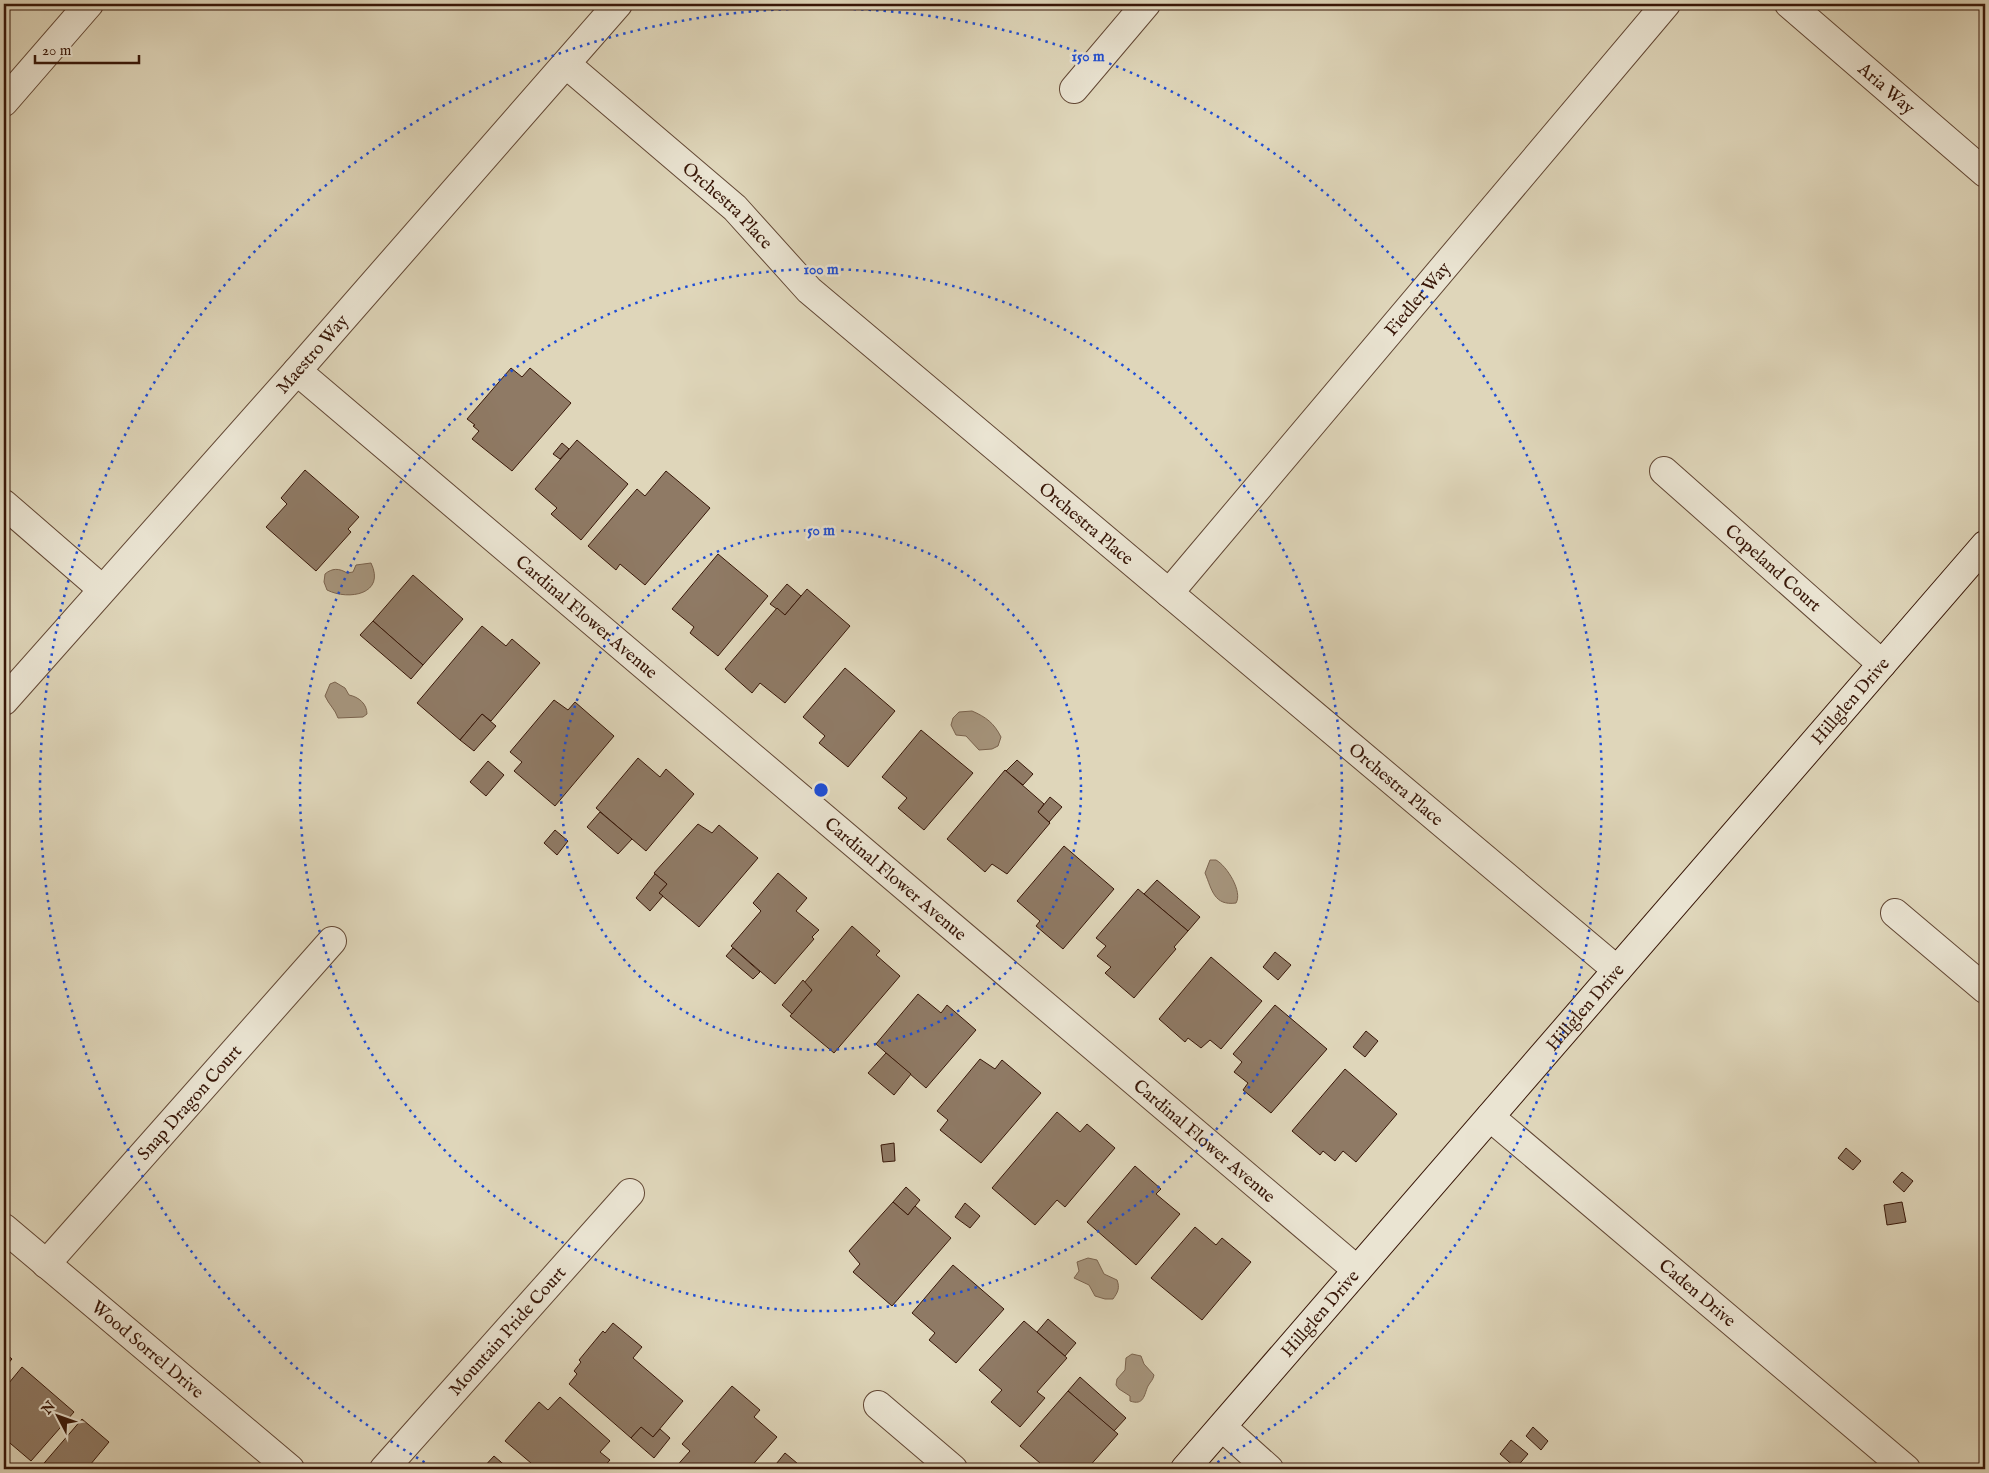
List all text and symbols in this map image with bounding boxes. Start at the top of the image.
scale bar [35,32,139,64]
text: 20 m [42,41,72,60]
text: 150 m [1071,47,1105,66]
street label: Aria Way [1852,58,1919,120]
street label: Orchestra Place [677,158,777,255]
street label: Fiedler Way [1381,258,1456,342]
text: 100 m [803,260,839,279]
street label: Maestro Way [272,310,354,399]
street label: Orchestra Place [1033,478,1138,571]
street label: Copeland Court [1719,520,1825,618]
text: 50 m [807,521,835,540]
street label: Cardinal Flower Avenue [510,551,662,685]
street label: Hillglen Drive [1807,653,1895,750]
street label: Orchestra Place [1343,739,1447,832]
centre of rings [812,781,830,799]
street label: Cardinal Flower Avenue [819,813,971,947]
street label: Hillglen Drive [1542,960,1630,1057]
street label: Snap Dragon Court [133,1041,248,1166]
street label: Cardinal Flower Avenue [1128,1075,1279,1209]
street label: Caden Drive [1653,1255,1740,1333]
street label: Mountain Pride Court [444,1262,572,1401]
street label: Hillglen Drive [1277,1266,1365,1363]
street label: Wood Sorrel Drive [86,1296,208,1404]
north arrow [32,1390,82,1440]
text: N [38,1398,60,1419]

